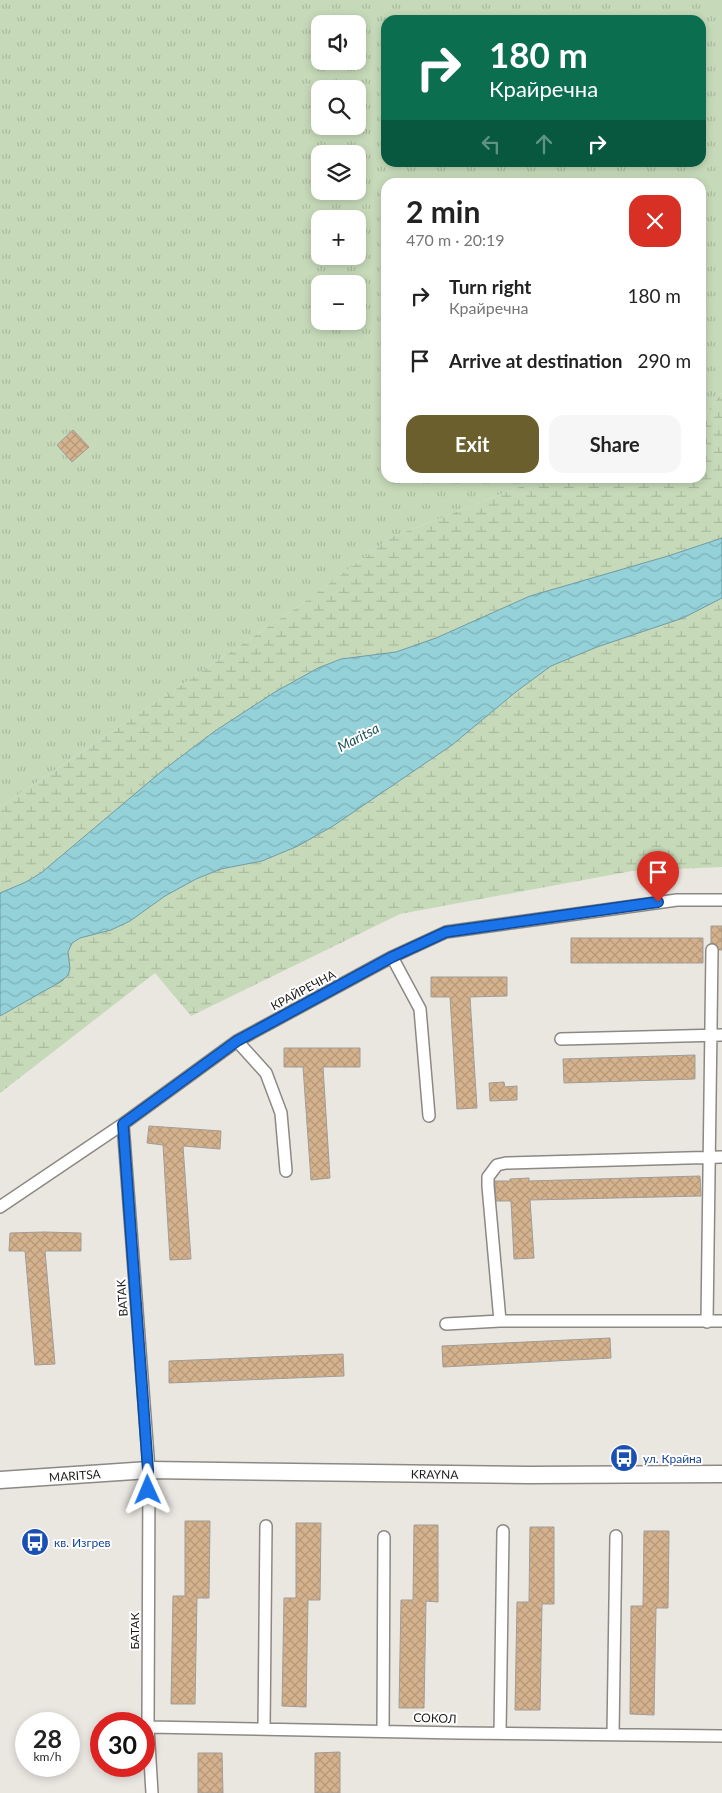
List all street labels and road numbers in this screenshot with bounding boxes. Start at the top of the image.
street label: КРАЙРЕЧНА [268,966,339,1013]
street label: BATAK [113,1279,131,1317]
street label: MARITSA [49,1466,102,1484]
street label: KRAYNA [411,1466,459,1482]
street label: БАТАК [127,1613,142,1650]
street label: СОКОЛ [413,1710,457,1726]

